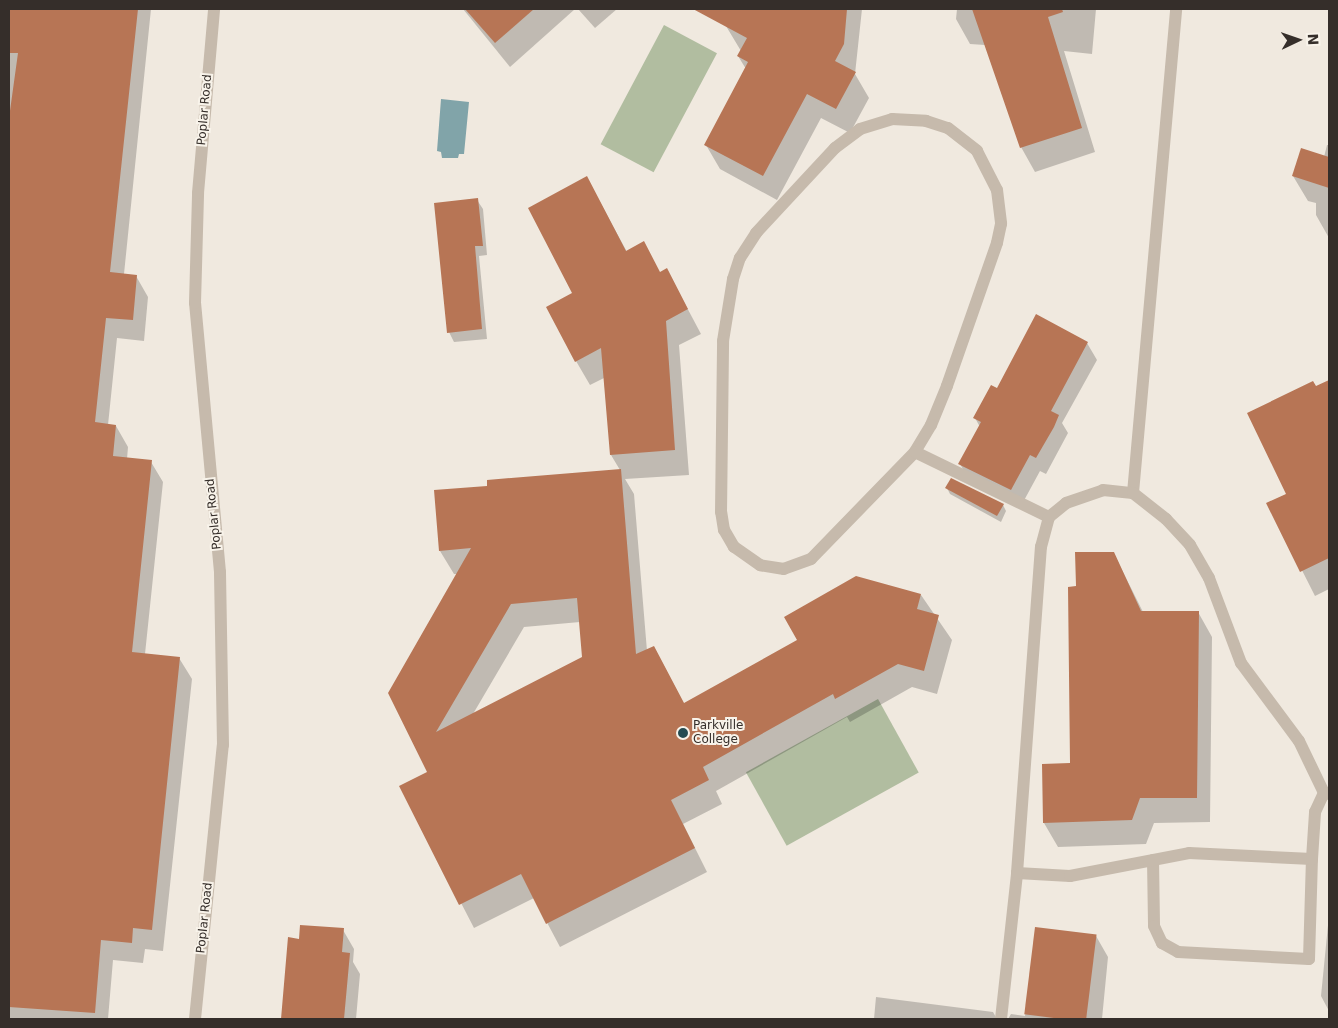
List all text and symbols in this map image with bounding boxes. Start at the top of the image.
north arrow [1273,15,1323,65]
text: N [1305,33,1321,45]
street label: Poplar Road [195,74,215,146]
street label: Poplar Road [203,478,225,550]
place label: Parkville College [693,719,743,747]
marker: Parkville College [677,727,689,739]
street label: Poplar Road [194,882,216,954]

